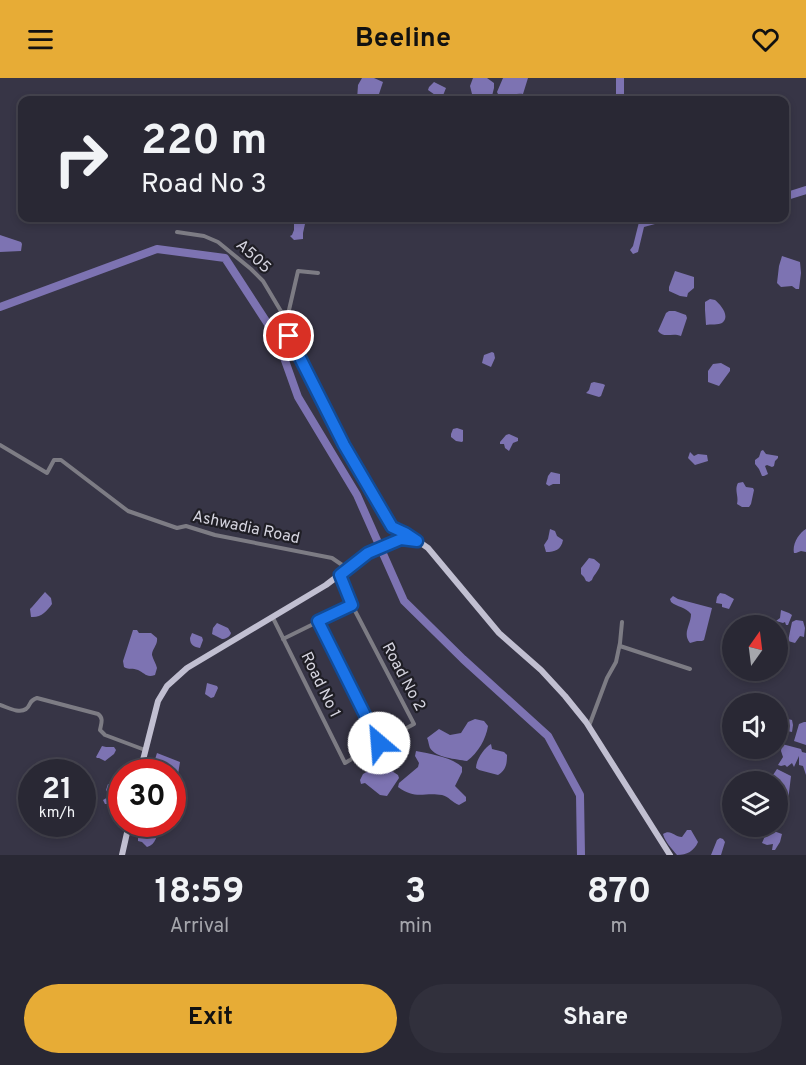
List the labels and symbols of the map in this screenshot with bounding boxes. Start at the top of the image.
street label: A505 [231,236,275,278]
pin [263,310,314,361]
street label: Ashwadia Road [190,507,302,549]
north arrow [722,615,788,681]
street label: Road No 2 [377,639,429,715]
street label: Road No 1 [295,649,345,721]
position arrow [347,711,411,775]
speed limit sign: 30 [108,759,186,837]

